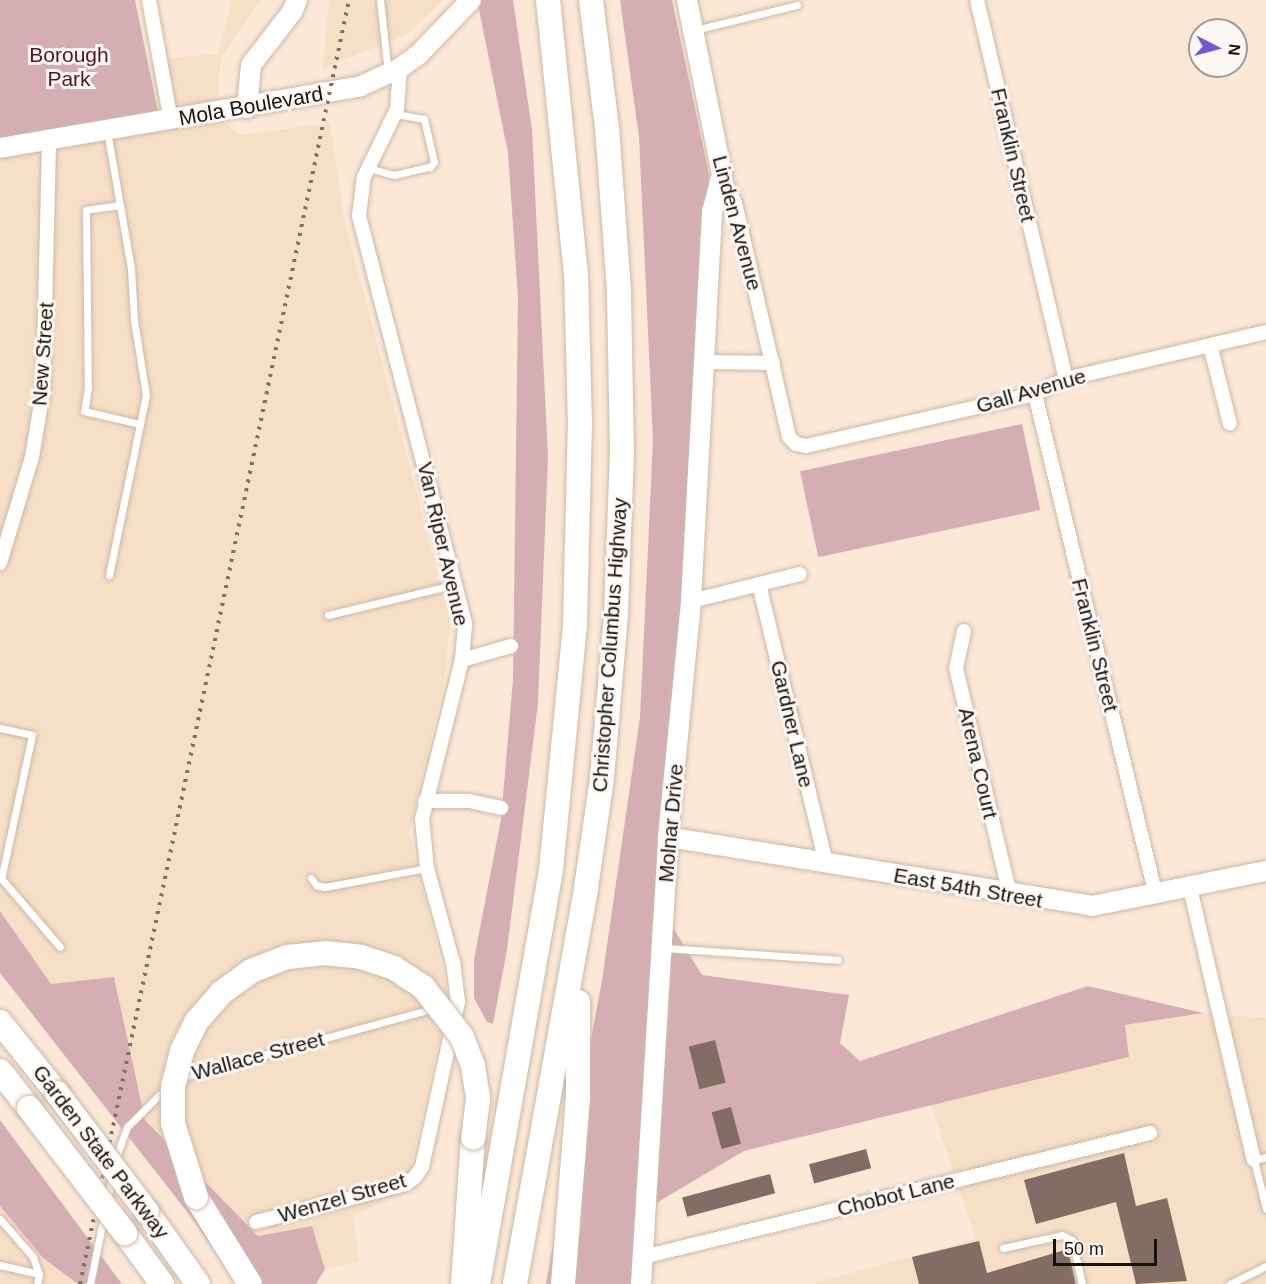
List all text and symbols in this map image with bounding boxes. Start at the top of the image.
north arrow [1188,18,1248,78]
park label: Borough Park [29,42,109,92]
text: N [1225,43,1243,56]
street label: Mola Boulevard [177,81,325,131]
street label: Franklin Street [985,86,1041,224]
street label: Linden Avenue [707,152,767,294]
street label: New Street [27,301,59,407]
street label: Gall Avenue [973,363,1089,419]
street label: Van Riper Avenue [412,459,474,629]
street label: Christopher Columbus Highway [587,497,633,793]
street label: Franklin Street [1066,576,1124,714]
street label: Gardner Lane [765,658,819,790]
street label: Arena Court [953,705,1003,821]
street label: Molnar Drive [653,763,689,883]
street label: East 54th Street [892,863,1044,913]
street label: Wallace Street [189,1026,327,1086]
street label: Garden State Parkway [27,1060,175,1244]
street label: Wenzel Street [275,1168,409,1228]
street label: Chobot Lane [835,1168,957,1222]
scale bar [1056,1227,1160,1265]
text: 50 m [1064,1239,1104,1259]

